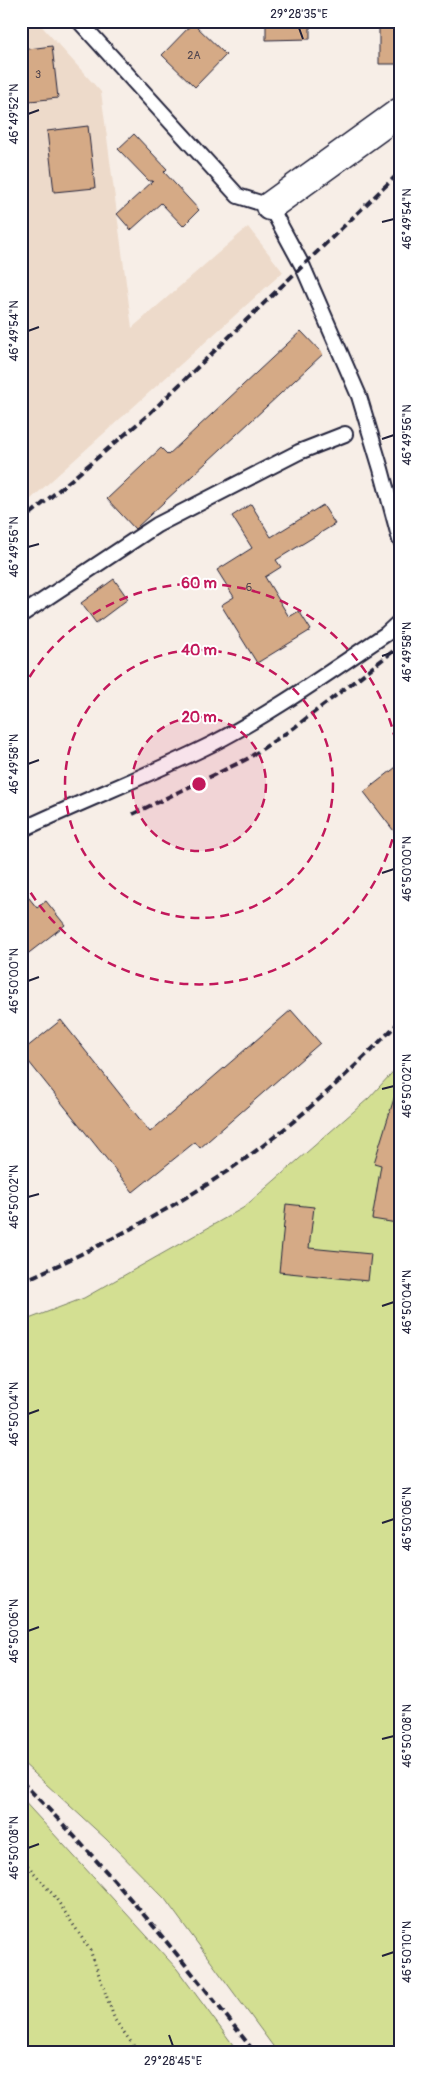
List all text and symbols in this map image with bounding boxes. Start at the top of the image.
text: 29°28'35"E [270,7,328,22]
house number: 2А [187,49,201,62]
house number: 3 [35,68,41,81]
text: 46°49'52"N [7,84,22,144]
text: 46°49'54"N [400,188,415,250]
text: 46°49'54"N [7,300,22,362]
text: 46°49'56"N [400,404,415,466]
text: 46°49'56"N [7,516,22,578]
text: 60 m [181,574,217,593]
house number: 6 [246,581,252,594]
text: 46°49'58"N [400,622,415,682]
text: 40 m [181,641,217,660]
text: 20 m [181,708,217,727]
text: 46°49'58"N [7,734,22,794]
centre of rings [190,775,208,793]
text: 46°50'00"N [400,836,415,902]
text: 46°50'00"N [7,948,22,1014]
text: 46°50'02"N [400,1054,415,1118]
text: 46°50'02"N [7,1165,22,1229]
text: 46°50'04"N [400,1270,415,1334]
text: 46°50'04"N [7,1382,22,1446]
text: 46°50'06"N [400,1487,415,1551]
text: 46°50'06"N [7,1599,22,1663]
text: 46°50'08"N [400,1704,415,1768]
text: 46°50'08"N [7,1816,22,1880]
text: 46°50'10"N [400,1921,415,1983]
text: 29°28'45"E [144,2054,202,2069]

